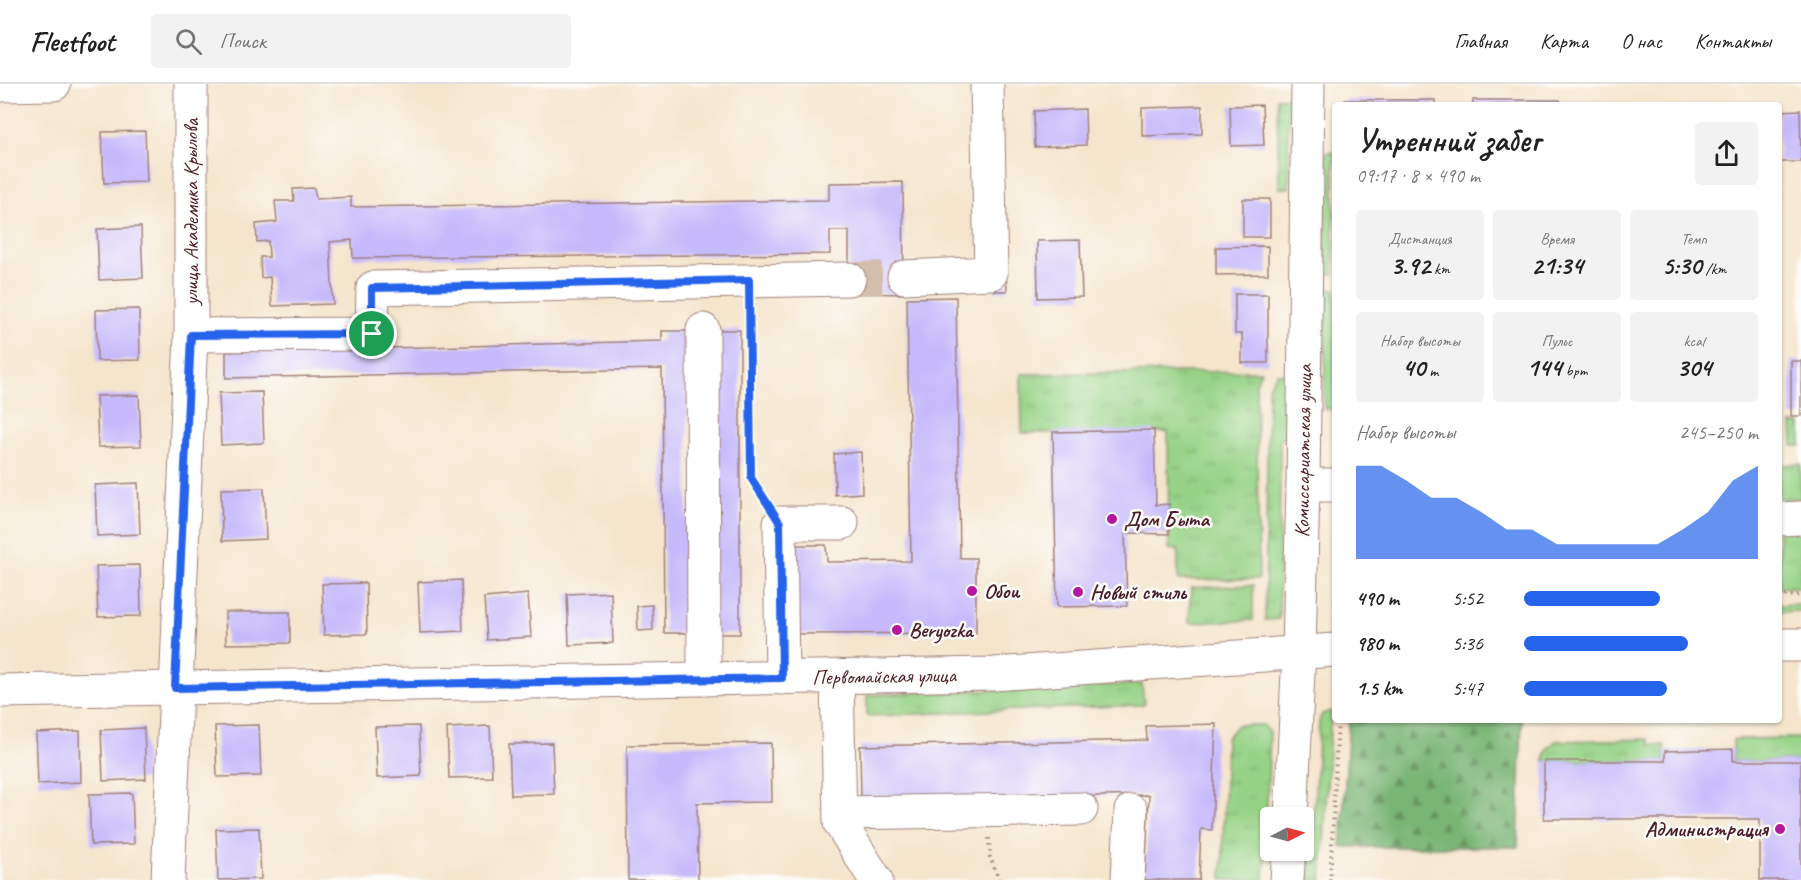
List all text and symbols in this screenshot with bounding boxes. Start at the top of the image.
search box [151,14,571,68]
text: Fleetfoot [30,24,115,59]
icon: search [172,25,205,58]
text: Поиск [220,27,266,55]
text: Главная [1454,28,1507,54]
text: Карта [1540,28,1588,54]
text: О нас [1621,28,1662,54]
text: Контакты [1695,28,1771,54]
street label: улица Академика Крылова [178,117,204,307]
text: Утренний забег [1356,119,1540,161]
button: share [1695,122,1758,185]
text: 09:17 · 8 × 490 m [1356,163,1480,188]
text: Дистанция [1388,229,1452,249]
text: Время [1540,229,1574,249]
text: Темп [1681,229,1707,249]
text: 3.92 [1390,249,1430,282]
text: 21:34 [1531,249,1583,282]
text: 5:30 [1662,249,1702,282]
text: km [1430,259,1450,279]
text: /km [1702,259,1726,279]
pin [346,308,397,359]
icon: arrive [355,317,388,350]
text: Набор высоты [1380,331,1460,351]
text: Пульс [1542,331,1572,351]
text: kcal [1683,331,1705,351]
text: 40 [1402,351,1425,384]
text: 144 [1527,351,1562,384]
text: 304 [1676,351,1712,384]
text: m [1425,361,1438,381]
text: bpm [1562,361,1587,381]
street label: Комиссариатская улица [1288,362,1318,538]
text: Набор высоты [1356,420,1455,445]
text: 245–250 m [1679,420,1758,445]
place label: Дом Быта [1124,506,1211,532]
marker: Дом Быта [1105,512,1119,526]
place label: Обои [984,578,1021,604]
place label: Новый стиль [1090,579,1188,605]
marker: Обои [965,584,979,598]
marker: Новый стиль [1071,585,1085,599]
text: 490 m [1356,586,1399,611]
text: 5:52 [1452,586,1483,611]
place label: Beryozka [909,617,975,644]
marker: Beryozka [890,623,904,637]
text: 980 m [1356,631,1399,656]
text: 5:36 [1452,631,1483,656]
street label: Первомайская улица [812,662,958,690]
text: 1.5 km [1356,676,1402,701]
text: 5:47 [1452,676,1483,701]
north arrow [1260,807,1314,861]
map controls [1260,807,1314,861]
place label: Администрация [1645,816,1770,842]
marker: Администрация [1773,822,1787,836]

